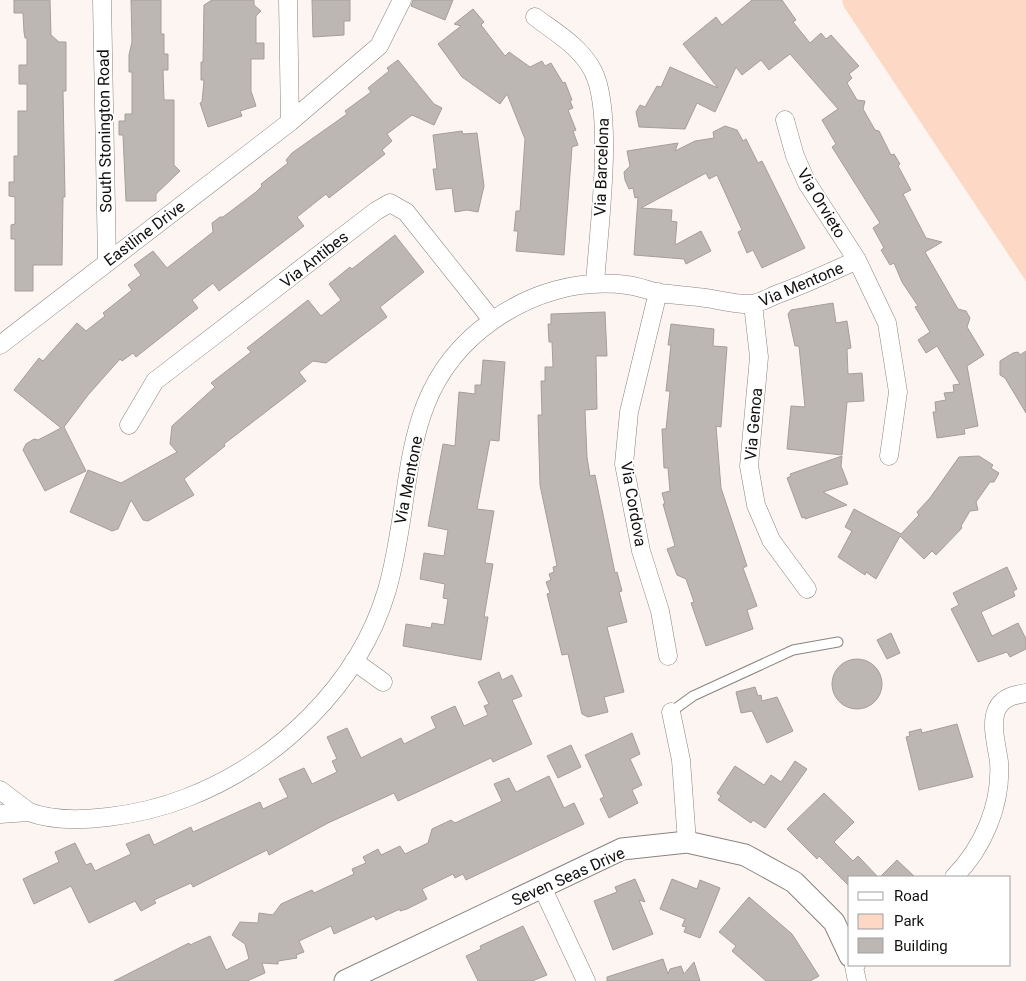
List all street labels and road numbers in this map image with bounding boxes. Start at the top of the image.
street label: South Stonington Road [94,49,115,213]
street label: Via Barcelona [590,118,613,216]
street label: Via Orvieto [793,165,850,241]
street label: Eastline Drive [100,197,188,270]
street label: Via Antibes [277,227,352,292]
street label: Via Mentone [756,258,846,311]
street label: Via Genoa [741,387,766,461]
street label: Via Mentone [391,434,426,526]
street label: Via Cordova [617,460,650,548]
street label: Seven Seas Drive [509,843,628,910]

